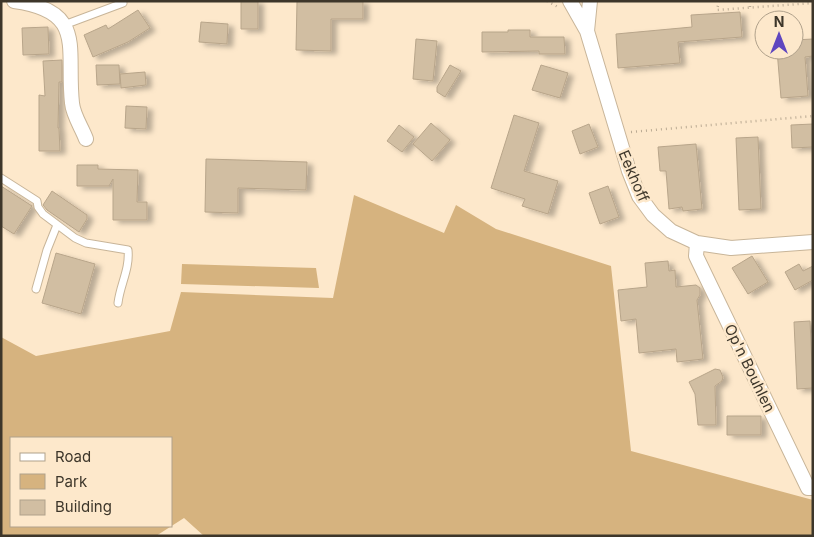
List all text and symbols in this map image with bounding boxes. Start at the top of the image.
north arrow [754,10,804,60]
text: N [774,13,784,30]
street label: Eekhoff [615,147,654,205]
street label: Op'n Bouhlen [720,321,780,415]
legend [10,437,172,527]
text: Road [55,447,91,466]
text: Park [55,472,88,491]
text: Building [55,497,112,516]

